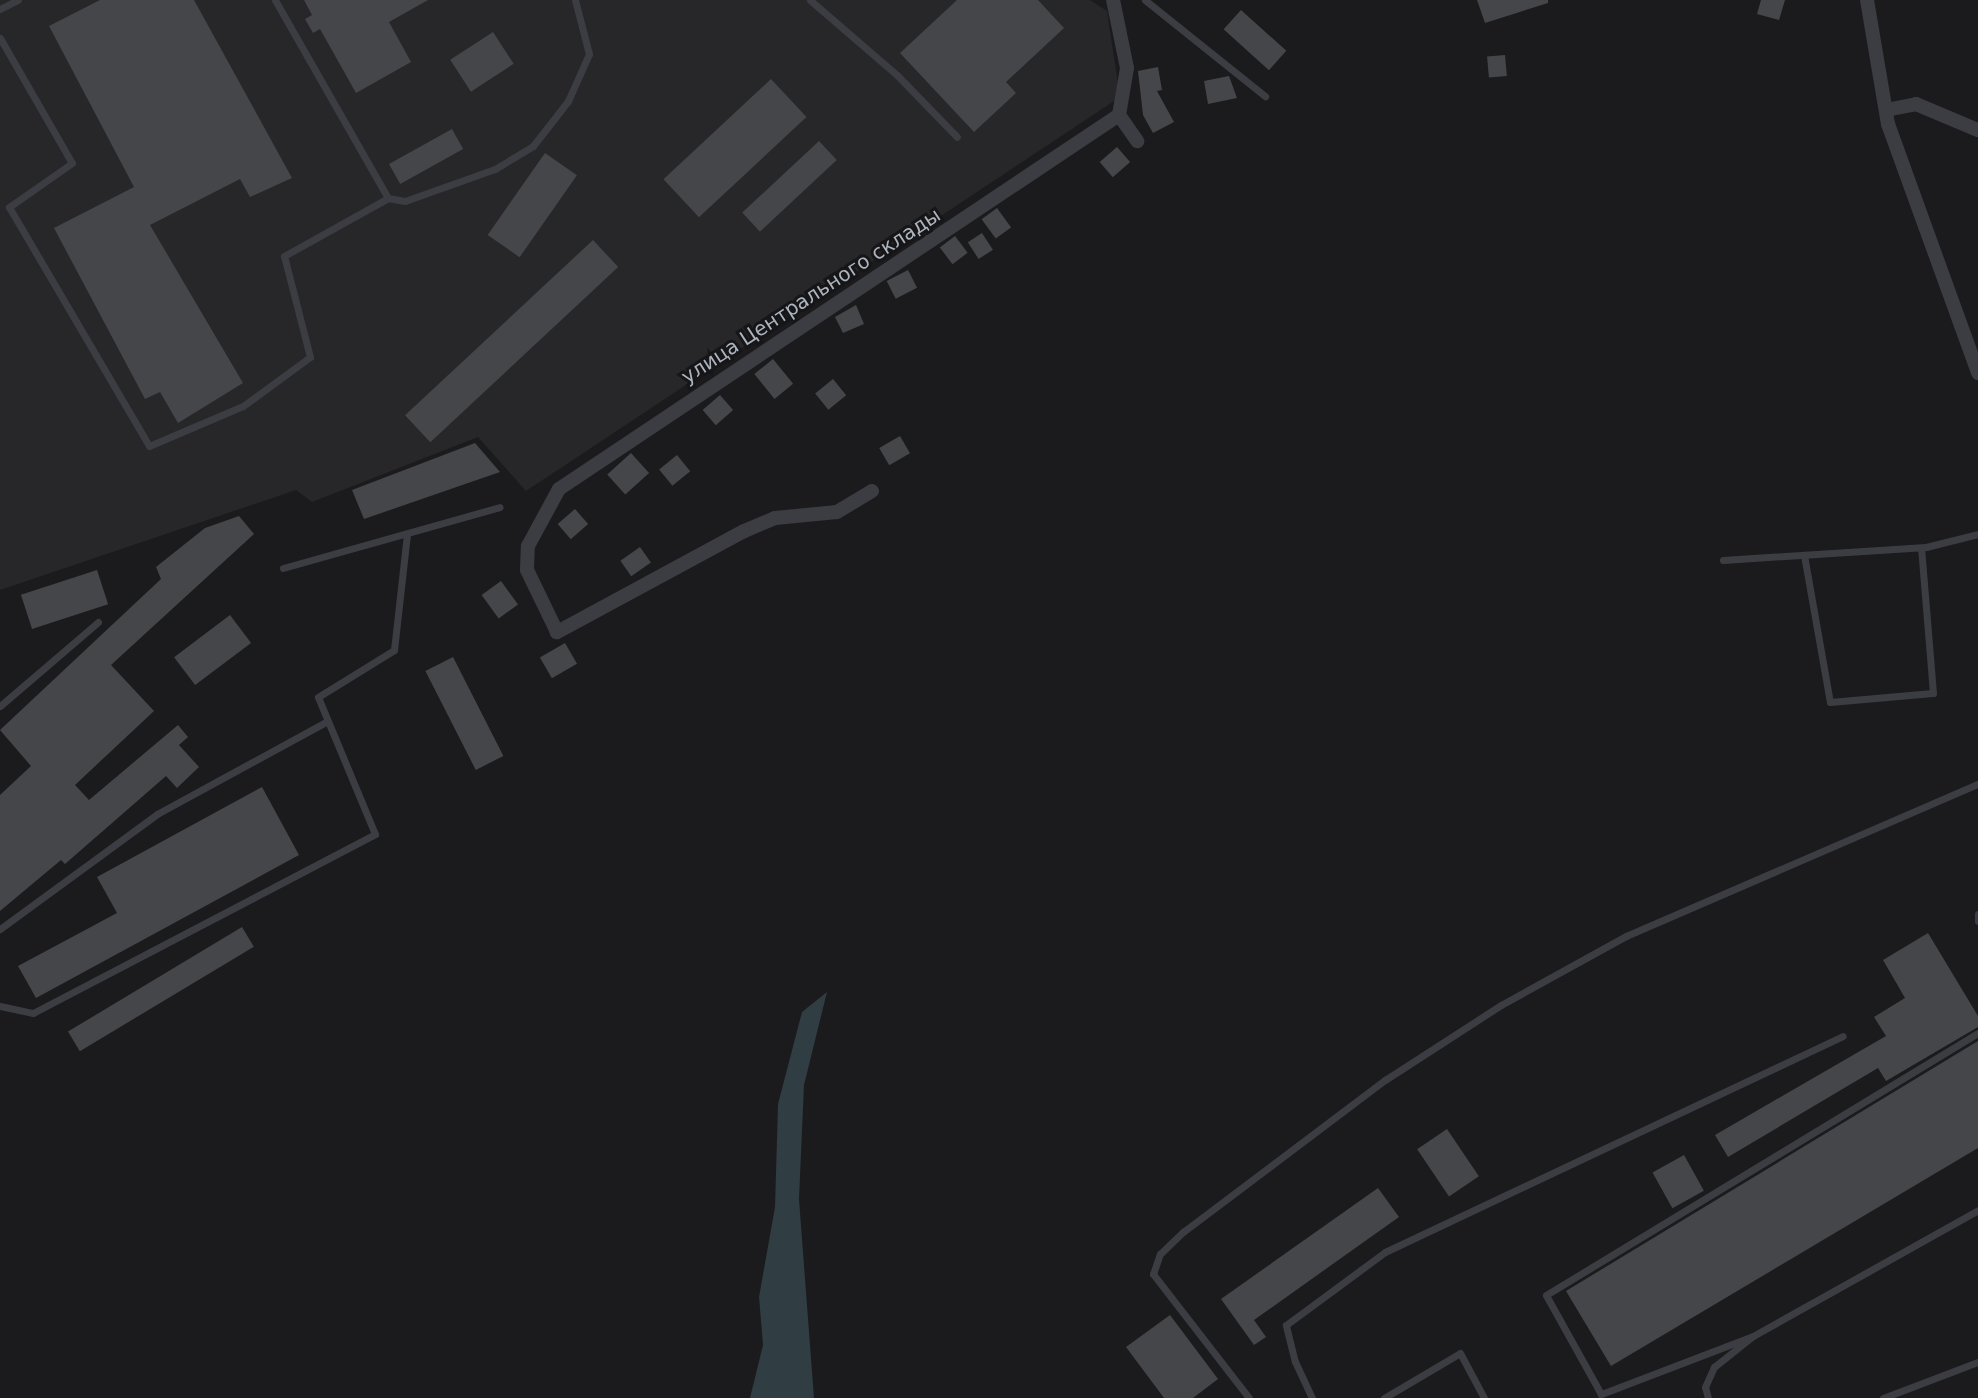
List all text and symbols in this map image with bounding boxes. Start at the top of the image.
street label: улица Центрального склады [677,203,945,389]

